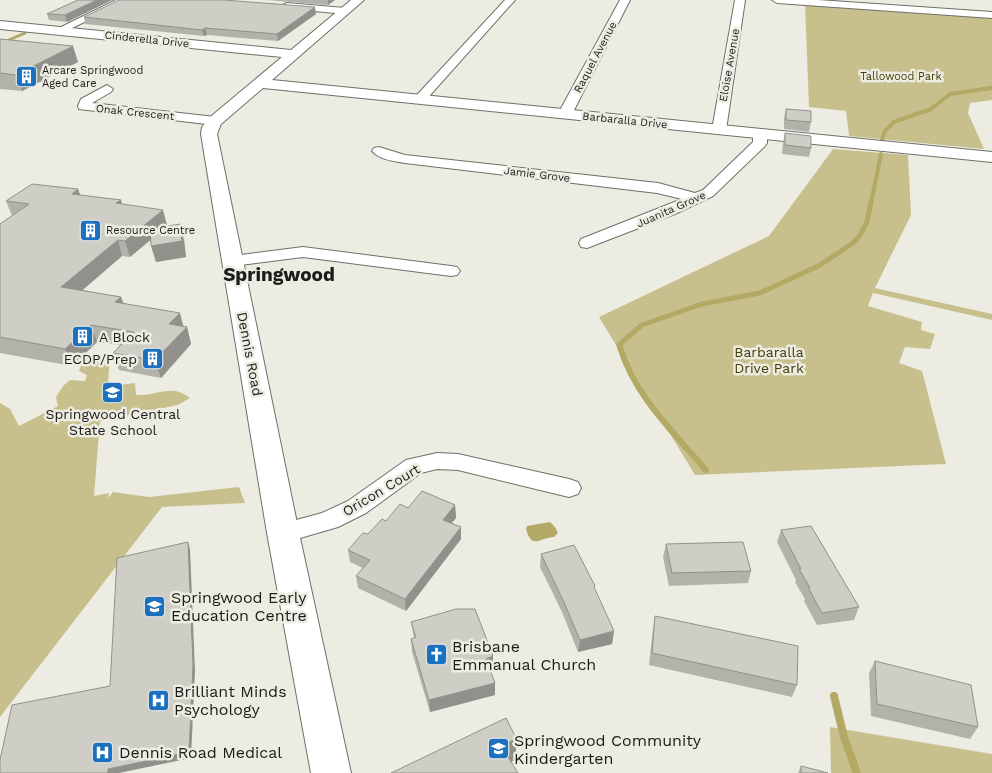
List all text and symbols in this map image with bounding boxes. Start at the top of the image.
street label: Raquel Avenue [571,19,620,95]
street label: Eloise Avenue [717,27,742,103]
street label: Cinderella Drive [104,29,190,50]
building icon: Arcare Springwood Aged Care [14,64,38,88]
place label: Arcare Springwood Aged Care [42,64,143,90]
park label: Tallowood Park [860,70,942,83]
street label: Onak Crescent [95,102,175,123]
street label: Barbaralla Drive [582,110,668,131]
street label: Jamie Grove [503,164,571,185]
street label: Juanita Grove [635,188,708,230]
building icon: Resource Centre [78,218,102,242]
place label: Resource Centre [106,224,195,237]
district label: Springwood [223,263,335,286]
street label: Dennis Road [234,310,266,398]
building icon: A Block [71,325,95,349]
place label: A Block [99,329,150,345]
park label: Barbaralla Drive Park [734,344,804,376]
building icon: ECDP/Prep [141,347,165,371]
place label: ECDP/Prep [64,351,137,367]
school or university icon: Springwood Central State School [101,380,125,404]
place label: Springwood Central State School [46,406,181,438]
street label: Oricon Court [339,461,423,519]
place label: Springwood Early Education Centre [171,588,307,625]
school or university icon: Springwood Early Education Centre [143,594,167,618]
place label: Brisbane Emmanual Church [452,637,596,674]
church icon: Brisbane Emmanual Church [424,643,448,667]
place label: Brilliant Minds Psychology [174,682,287,719]
hospital icon: Brilliant Minds Psychology [146,688,170,712]
place label: Springwood Community Kindergarten [514,731,702,768]
school or university icon: Springwood Community Kindergarten [486,737,510,761]
hospital icon: Dennis Road Medical [91,740,115,764]
place label: Dennis Road Medical [119,743,282,762]

